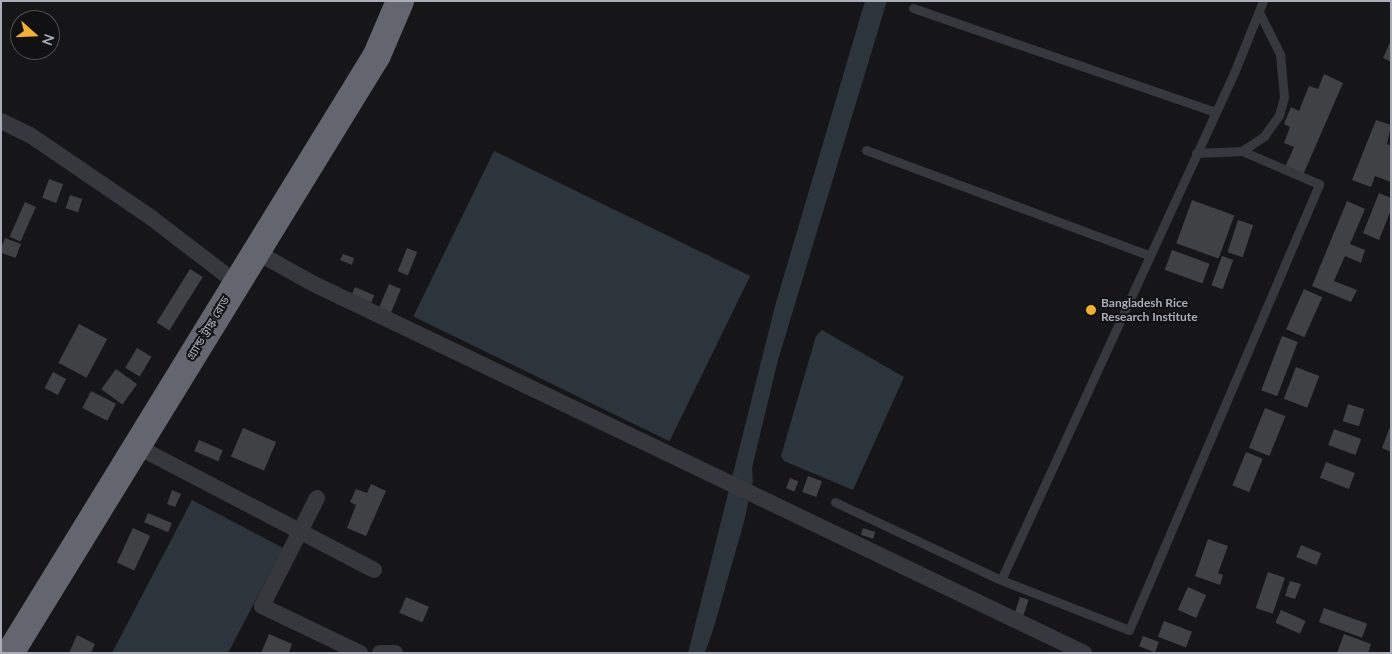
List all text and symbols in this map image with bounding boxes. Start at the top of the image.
north arrow [10,10,60,60]
text: N [39,32,58,48]
street label: গ্র্যান্ড ট্রাঙ্ক রোড [183,294,233,362]
place label: Bangladesh Rice Research Institute [1101,296,1198,324]
marker: Bangladesh Rice Research Institute [1085,304,1097,316]

